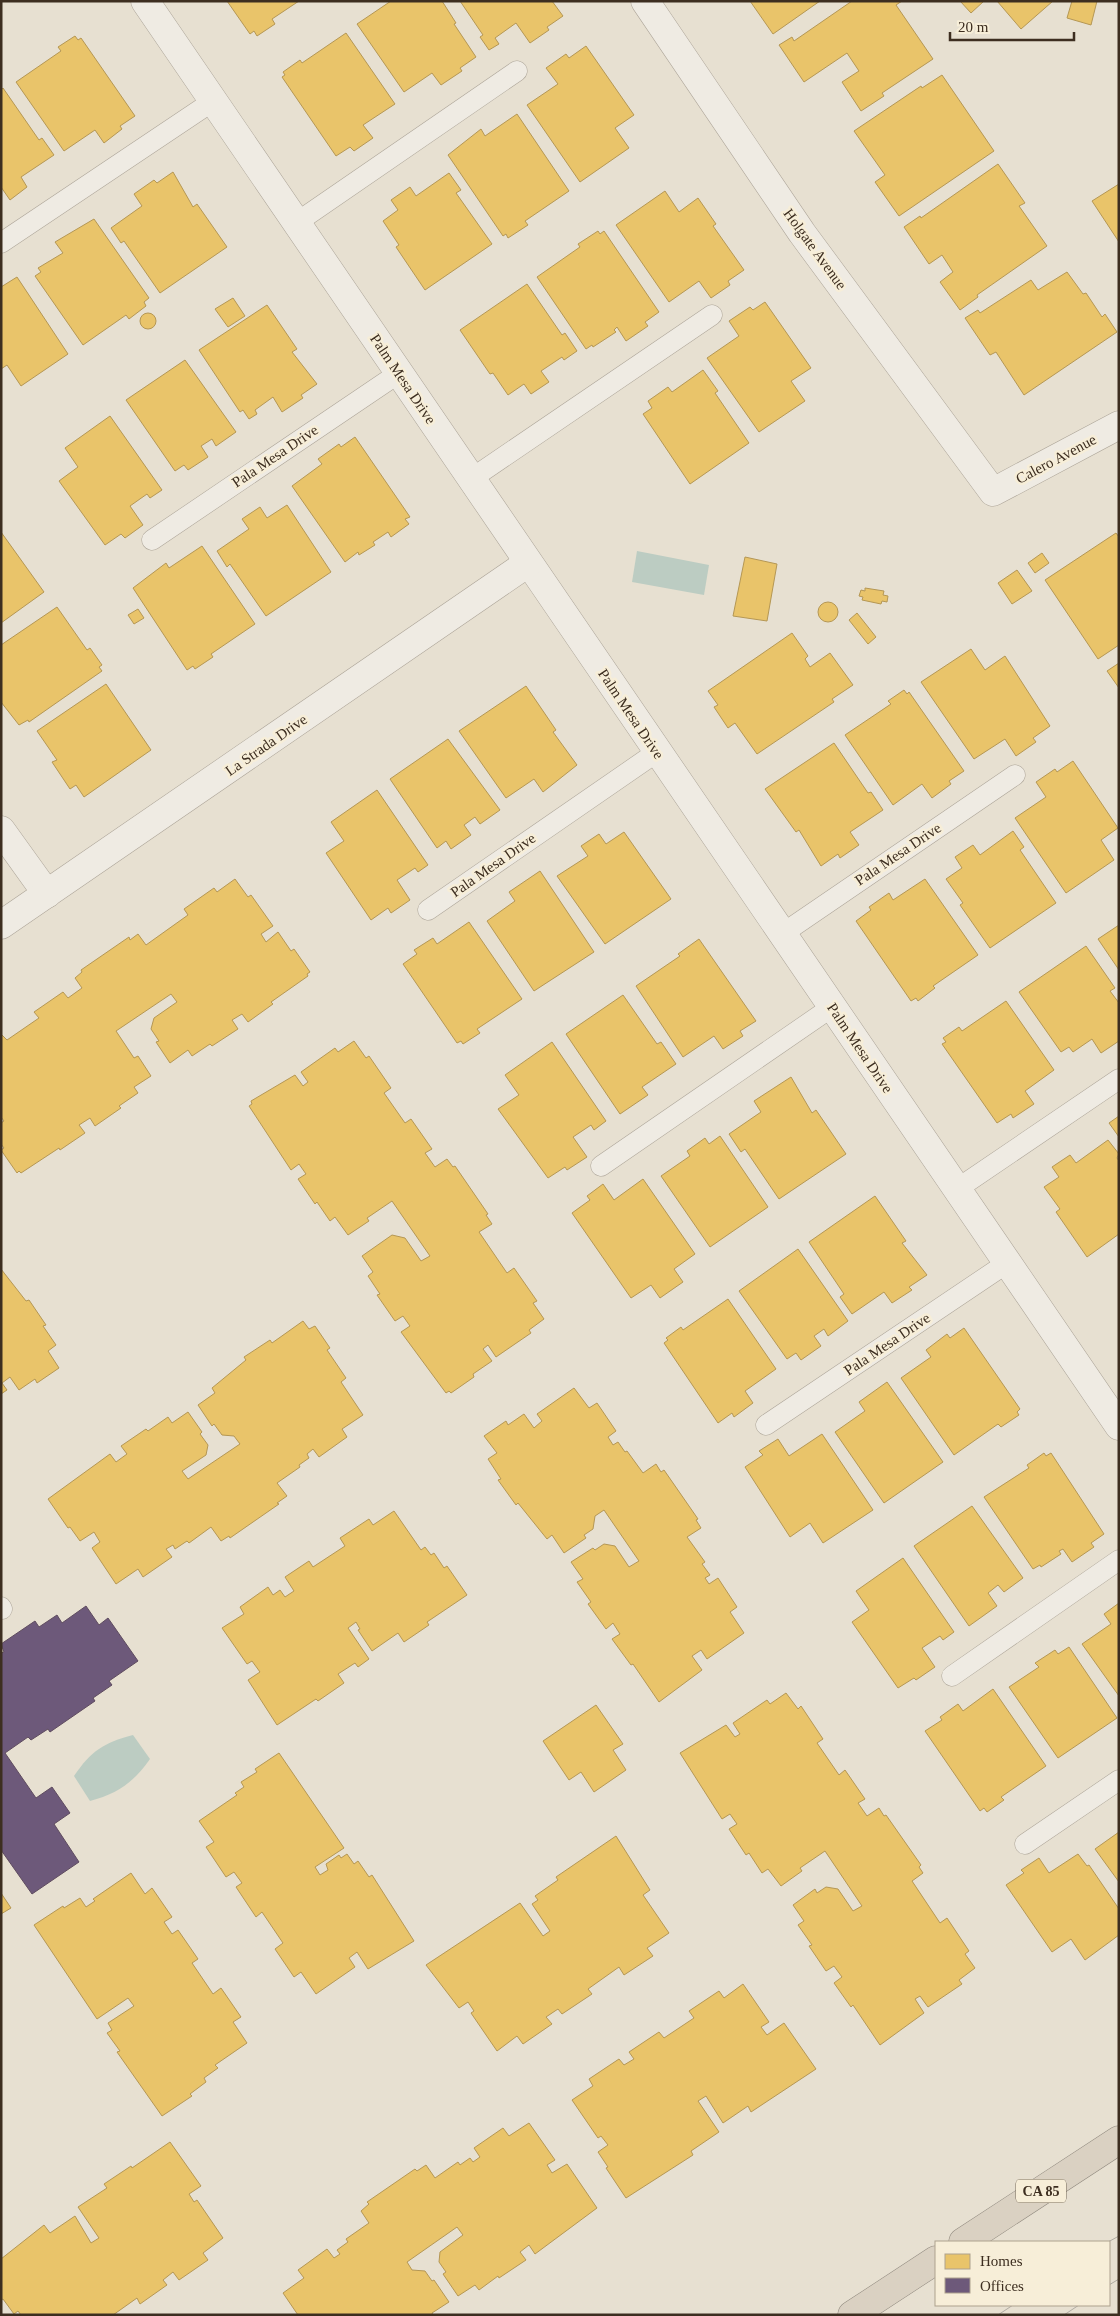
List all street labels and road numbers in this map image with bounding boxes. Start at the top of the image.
street label: Holgate Avenue [780,205,850,293]
street label: Palm Mesa Drive [367,331,439,427]
street label: Pala Mesa Drive [229,421,321,491]
street label: Calero Avenue [1013,431,1099,487]
street label: Palm Mesa Drive [595,666,667,762]
street label: La Strada Drive [222,711,310,779]
street label: Pala Mesa Drive [852,819,944,889]
street label: Pala Mesa Drive [447,830,539,900]
street label: Palm Mesa Drive [824,1000,896,1096]
street label: Pala Mesa Drive [841,1309,933,1379]
road number: CA 85 [1016,2180,1066,2202]

